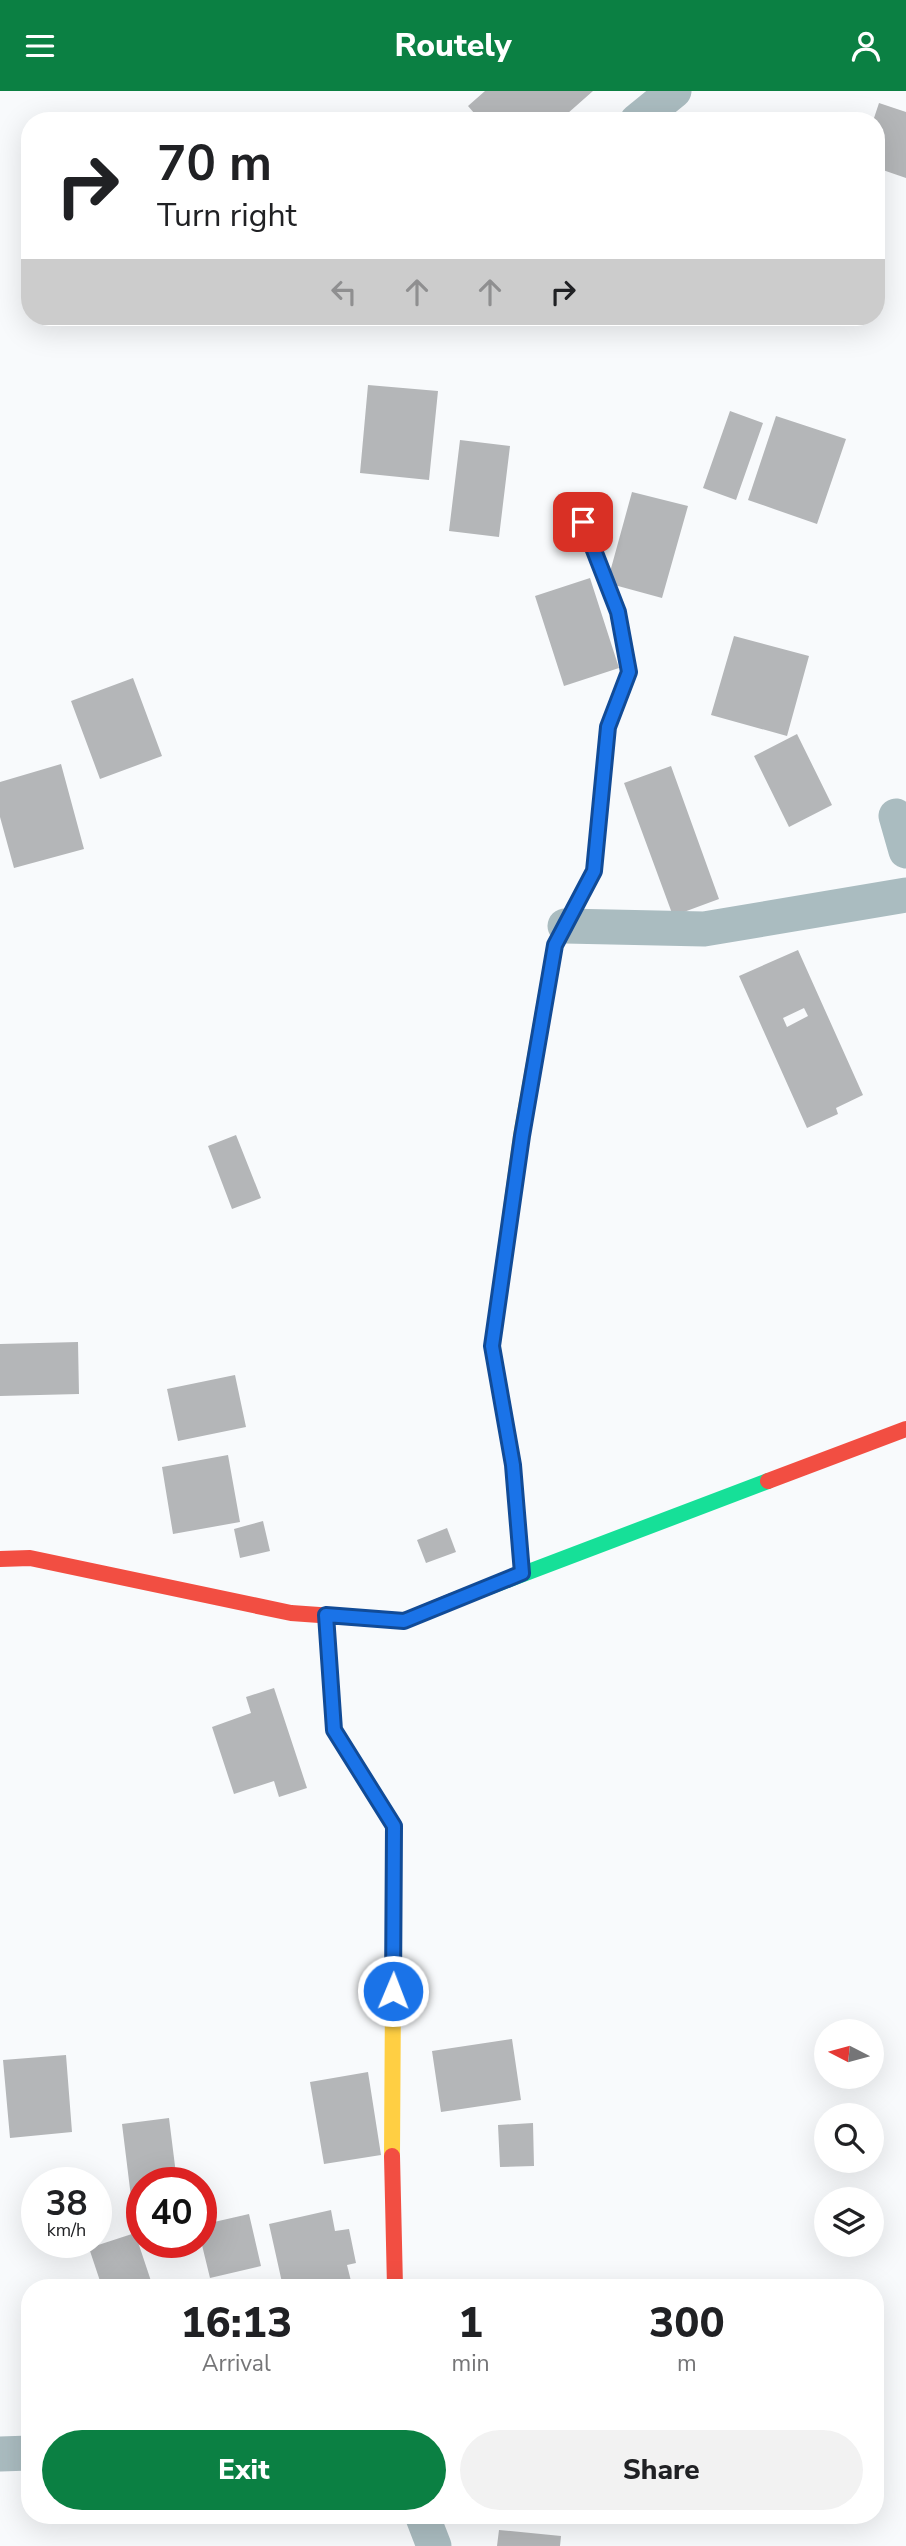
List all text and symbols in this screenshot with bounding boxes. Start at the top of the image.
text: Routely [394,24,512,67]
icon: menu [21,27,59,65]
icon: person [847,27,885,65]
text: 70 m [157,130,272,197]
icon: right [42,140,133,231]
text: Turn right [157,194,297,237]
icon: left [325,273,363,311]
icon: ahead [398,273,436,311]
icon: ahead [471,273,509,311]
icon: right [544,273,582,311]
pin [553,492,613,552]
icon: arrive [564,503,602,541]
position arrow [356,1954,430,2028]
north arrow [814,2019,884,2089]
map controls [814,2019,884,2257]
button: search [814,2103,884,2173]
speed limit sign: 40 [126,2167,217,2258]
text: 38 [45,2180,88,2227]
button: layers [814,2187,884,2257]
text: km/h [47,2218,86,2242]
text: 16:13 [180,2295,292,2352]
text: 1 [458,2295,483,2352]
text: 300 [649,2295,725,2352]
text: Arrival [202,2348,271,2379]
text: min [452,2348,490,2379]
text: m [677,2348,697,2379]
button: Exit [42,2430,446,2510]
button: Share [460,2430,863,2510]

